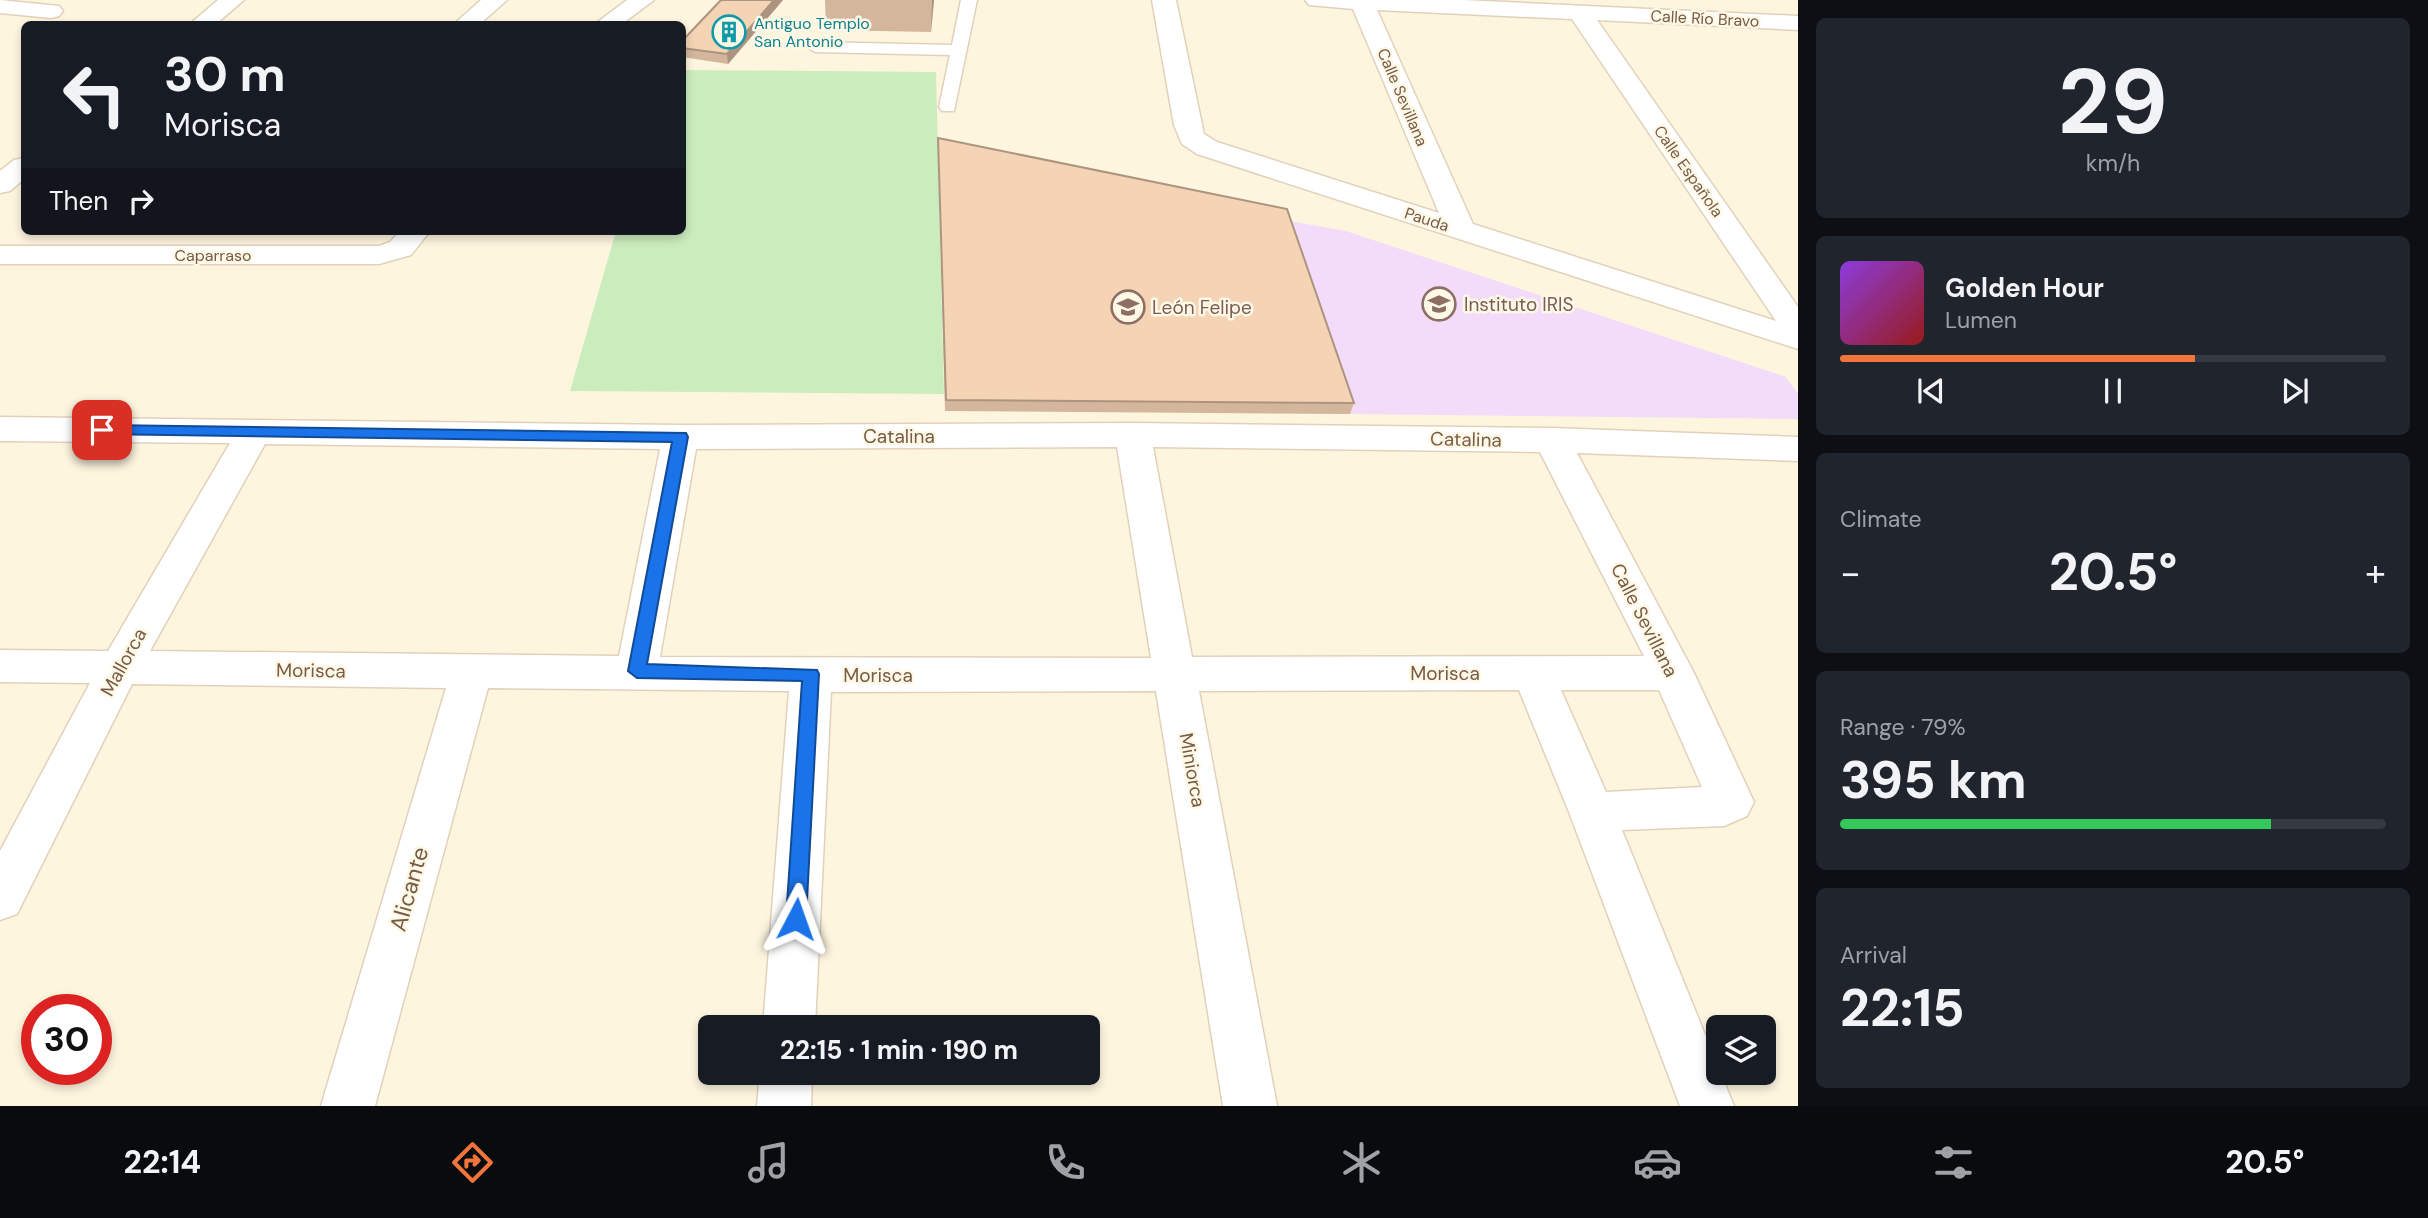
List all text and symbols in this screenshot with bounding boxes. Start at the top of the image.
street label: Calle Río Bravo [1650,5,1760,32]
building icon: Antiguo Templo San Antonio [710,13,748,51]
place label: Antiguo Templo San Antonio [754,13,870,52]
text: 30 m [164,42,286,106]
text: 29 [2058,43,2168,161]
street label: Calle Sevillana [1372,45,1433,149]
icon: left [49,49,140,140]
text: Morisca [164,104,281,146]
street label: Calle Española [1649,121,1728,221]
text: km/h [2086,148,2140,178]
icon: right [122,182,160,220]
text: Then [49,184,108,218]
street label: Pauda [1402,202,1452,236]
street label: Caparraso [175,245,251,266]
text: Golden Hour [1945,271,2104,305]
school or university icon: Instituto IRIS [1420,285,1458,323]
school or university icon: León Felipe [1109,288,1147,326]
place label: Instituto IRIS [1464,292,1574,317]
place label: León Felipe [1152,295,1252,320]
text: Lumen [1945,305,2017,335]
icon: previous [1912,372,1950,410]
icon: pause [2094,372,2132,410]
icon: next [2276,372,2314,410]
pin [72,400,132,460]
icon: arrive [83,411,121,449]
street label: Catalina [863,424,935,449]
street label: Catalina [1430,426,1502,453]
text: Climate [1840,504,1922,534]
text: 20.5° [2049,538,2177,606]
text: − [1840,548,1861,598]
text: + [2365,548,2386,598]
street label: Calle Sevillana [1605,559,1684,681]
street label: Mallorca [95,624,152,701]
street label: Morisca [276,657,346,684]
street label: Morisca [1410,661,1480,686]
street label: Morisca [843,663,913,688]
text: Range · 79% [1840,712,1966,742]
street label: Miniorca [1174,731,1211,809]
text: 395 km [1840,746,2027,814]
street label: Alicante [383,843,435,935]
position arrow [759,882,833,956]
text: Arrival [1840,940,1907,970]
text: 22:15 [1840,974,1965,1042]
speed limit sign: 30 [21,994,112,1085]
map controls [1706,1015,1776,1085]
button: layers [1706,1015,1776,1085]
text: 22:15 · 1 min · 190 m [780,1033,1018,1067]
icon: directions [448,1138,497,1187]
icon: music [744,1138,793,1187]
icon: phone [1041,1138,1090,1187]
icon: climate [1337,1138,1386,1187]
icon: car [1633,1138,1682,1187]
icon: filters [1929,1138,1978,1187]
text: 22:14 [124,1141,201,1183]
text: 20.5° [2225,1141,2304,1183]

